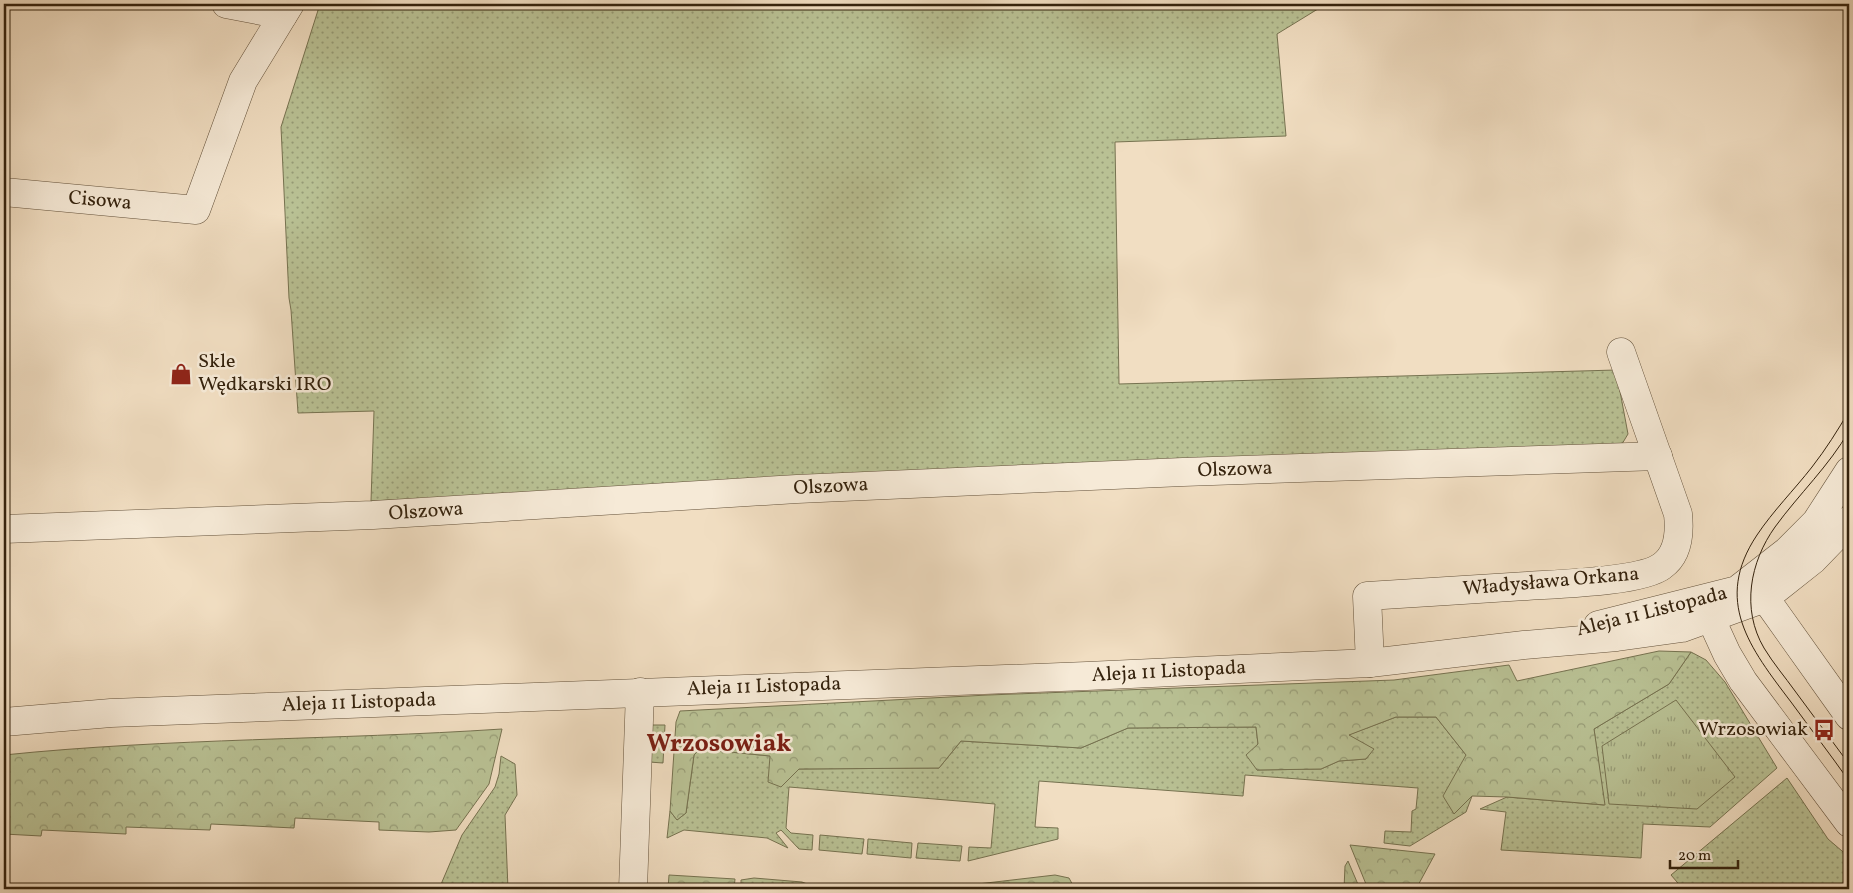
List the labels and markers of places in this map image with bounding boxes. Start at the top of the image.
place label: Skle Wędkarski IRO [198,348,331,399]
shop icon: Skle Wędkarski IRO [168,361,194,387]
place label: Wrzosowiak [1699,716,1808,744]
bus stop icon: Wrzosowiak [1811,717,1837,743]

